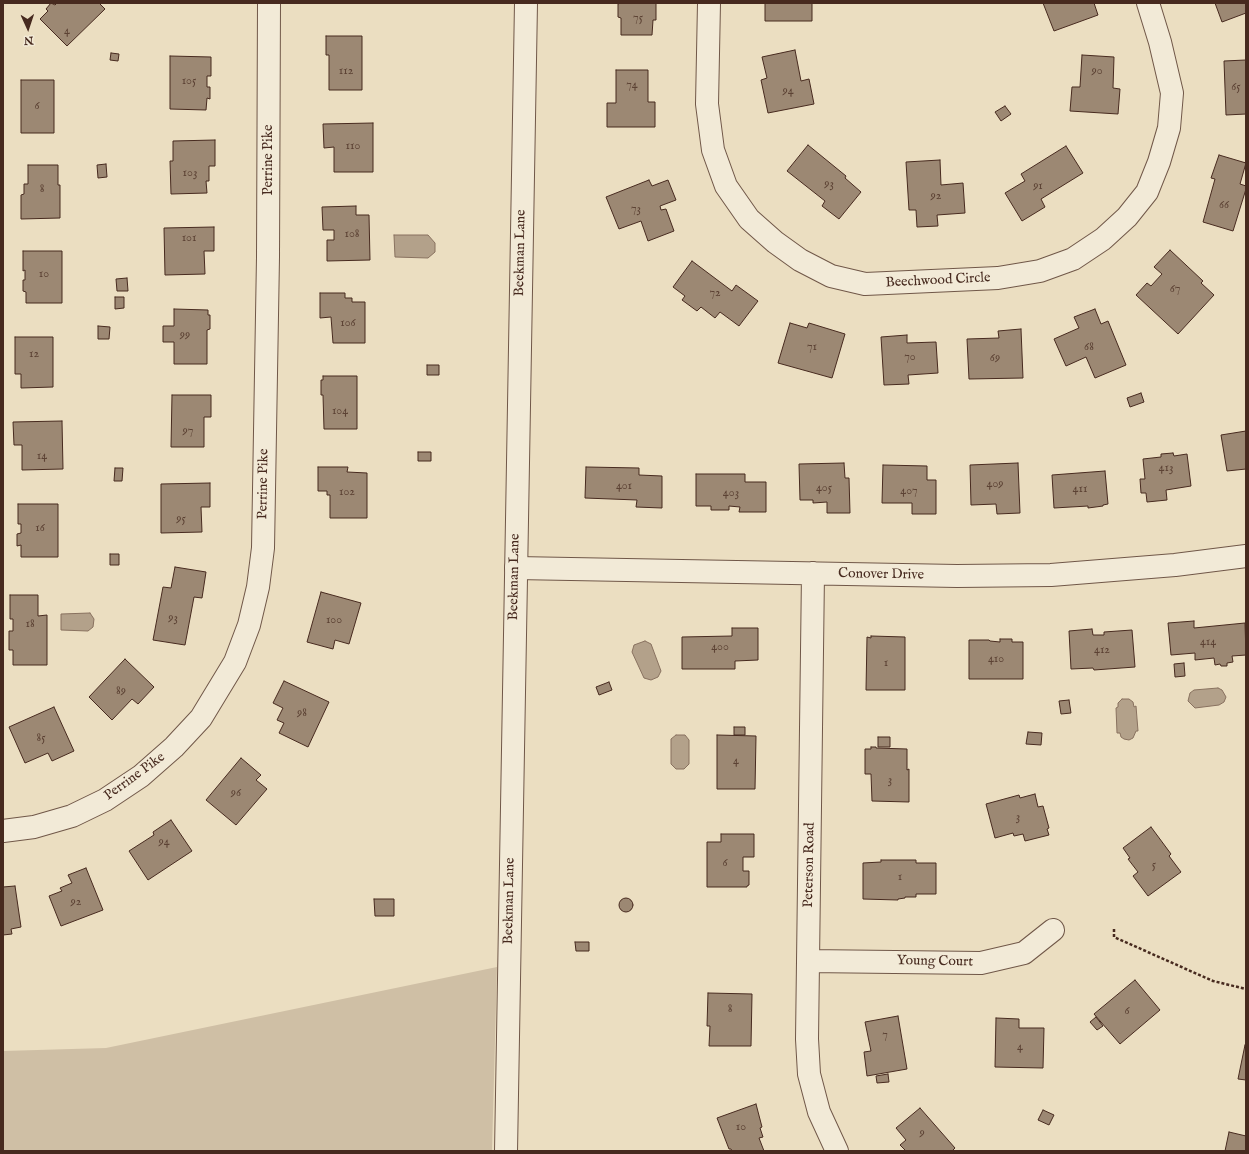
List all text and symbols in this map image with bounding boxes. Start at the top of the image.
north arrow [8,8,48,48]
house number: 75 [633,12,643,26]
house number: 4 [64,25,70,39]
text: N [24,33,34,47]
house number: 112 [339,65,353,79]
house number: 90 [1091,65,1103,79]
house number: 105 [182,75,196,89]
house number: 74 [626,79,638,93]
house number: 65 [1231,81,1241,95]
house number: 94 [782,85,794,99]
house number: 6 [34,100,40,114]
street label: Perrine Pike [261,125,277,195]
house number: 110 [346,140,360,154]
house number: 103 [183,167,197,181]
house number: 93 [824,178,834,192]
house number: 91 [1033,180,1043,194]
house number: 8 [40,183,44,197]
house number: 92 [931,190,941,204]
house number: 66 [1219,199,1229,213]
house number: 73 [631,203,641,217]
street label: Beekman Lane [512,209,530,297]
house number: 108 [344,228,360,242]
house number: 101 [182,232,196,246]
house number: 10 [39,268,49,282]
street label: Beechwood Circle [885,270,991,292]
house number: 67 [1170,283,1180,297]
house number: 72 [709,287,721,301]
house number: 106 [340,317,356,331]
house number: 99 [180,329,190,343]
house number: 71 [807,341,817,355]
house number: 68 [1084,341,1094,355]
house number: 12 [29,348,39,362]
house number: 70 [904,351,916,365]
house number: 69 [990,352,1000,366]
house number: 104 [332,405,348,419]
house number: 97 [183,425,193,439]
street label: Perrine Pike [255,448,273,520]
house number: 14 [37,450,47,464]
house number: 413 [1159,462,1173,476]
house number: 409 [986,478,1004,492]
house number: 401 [616,480,632,494]
house number: 405 [816,482,832,496]
house number: 411 [1073,483,1087,497]
house number: 407 [900,485,918,499]
house number: 102 [339,486,355,500]
house number: 403 [723,487,739,501]
house number: 95 [176,513,186,527]
house number: 16 [35,522,45,536]
street label: Beekman Lane [506,533,524,621]
street label: Conover Drive [838,566,924,584]
house number: 93 [168,612,178,626]
house number: 100 [326,614,342,628]
house number: 18 [25,618,35,632]
house number: 414 [1200,636,1216,650]
house number: 400 [711,641,729,655]
house number: 412 [1094,644,1110,658]
house number: 410 [988,653,1004,667]
house number: 1 [884,657,888,671]
house number: 89 [116,685,126,699]
house number: 98 [297,707,307,721]
house number: 85 [36,732,46,746]
street label: Perrine Pike [101,749,169,805]
house number: 4 [733,755,739,769]
house number: 3 [888,774,892,788]
house number: 96 [231,787,241,801]
house number: 3 [1016,811,1020,825]
street label: Peterson Road [801,822,819,908]
house number: 94 [158,836,170,850]
street label: Beekman Lane [501,857,519,945]
house number: 6 [722,857,728,871]
house number: 5 [1152,859,1156,873]
house number: 1 [898,871,902,885]
house number: 92 [71,896,81,910]
street label: Young Court [897,953,973,971]
house number: 8 [728,1003,732,1017]
house number: 6 [1124,1005,1130,1019]
house number: 7 [882,1029,888,1043]
house number: 4 [1017,1041,1023,1055]
house number: 10 [736,1121,746,1135]
house number: 9 [919,1127,925,1141]

